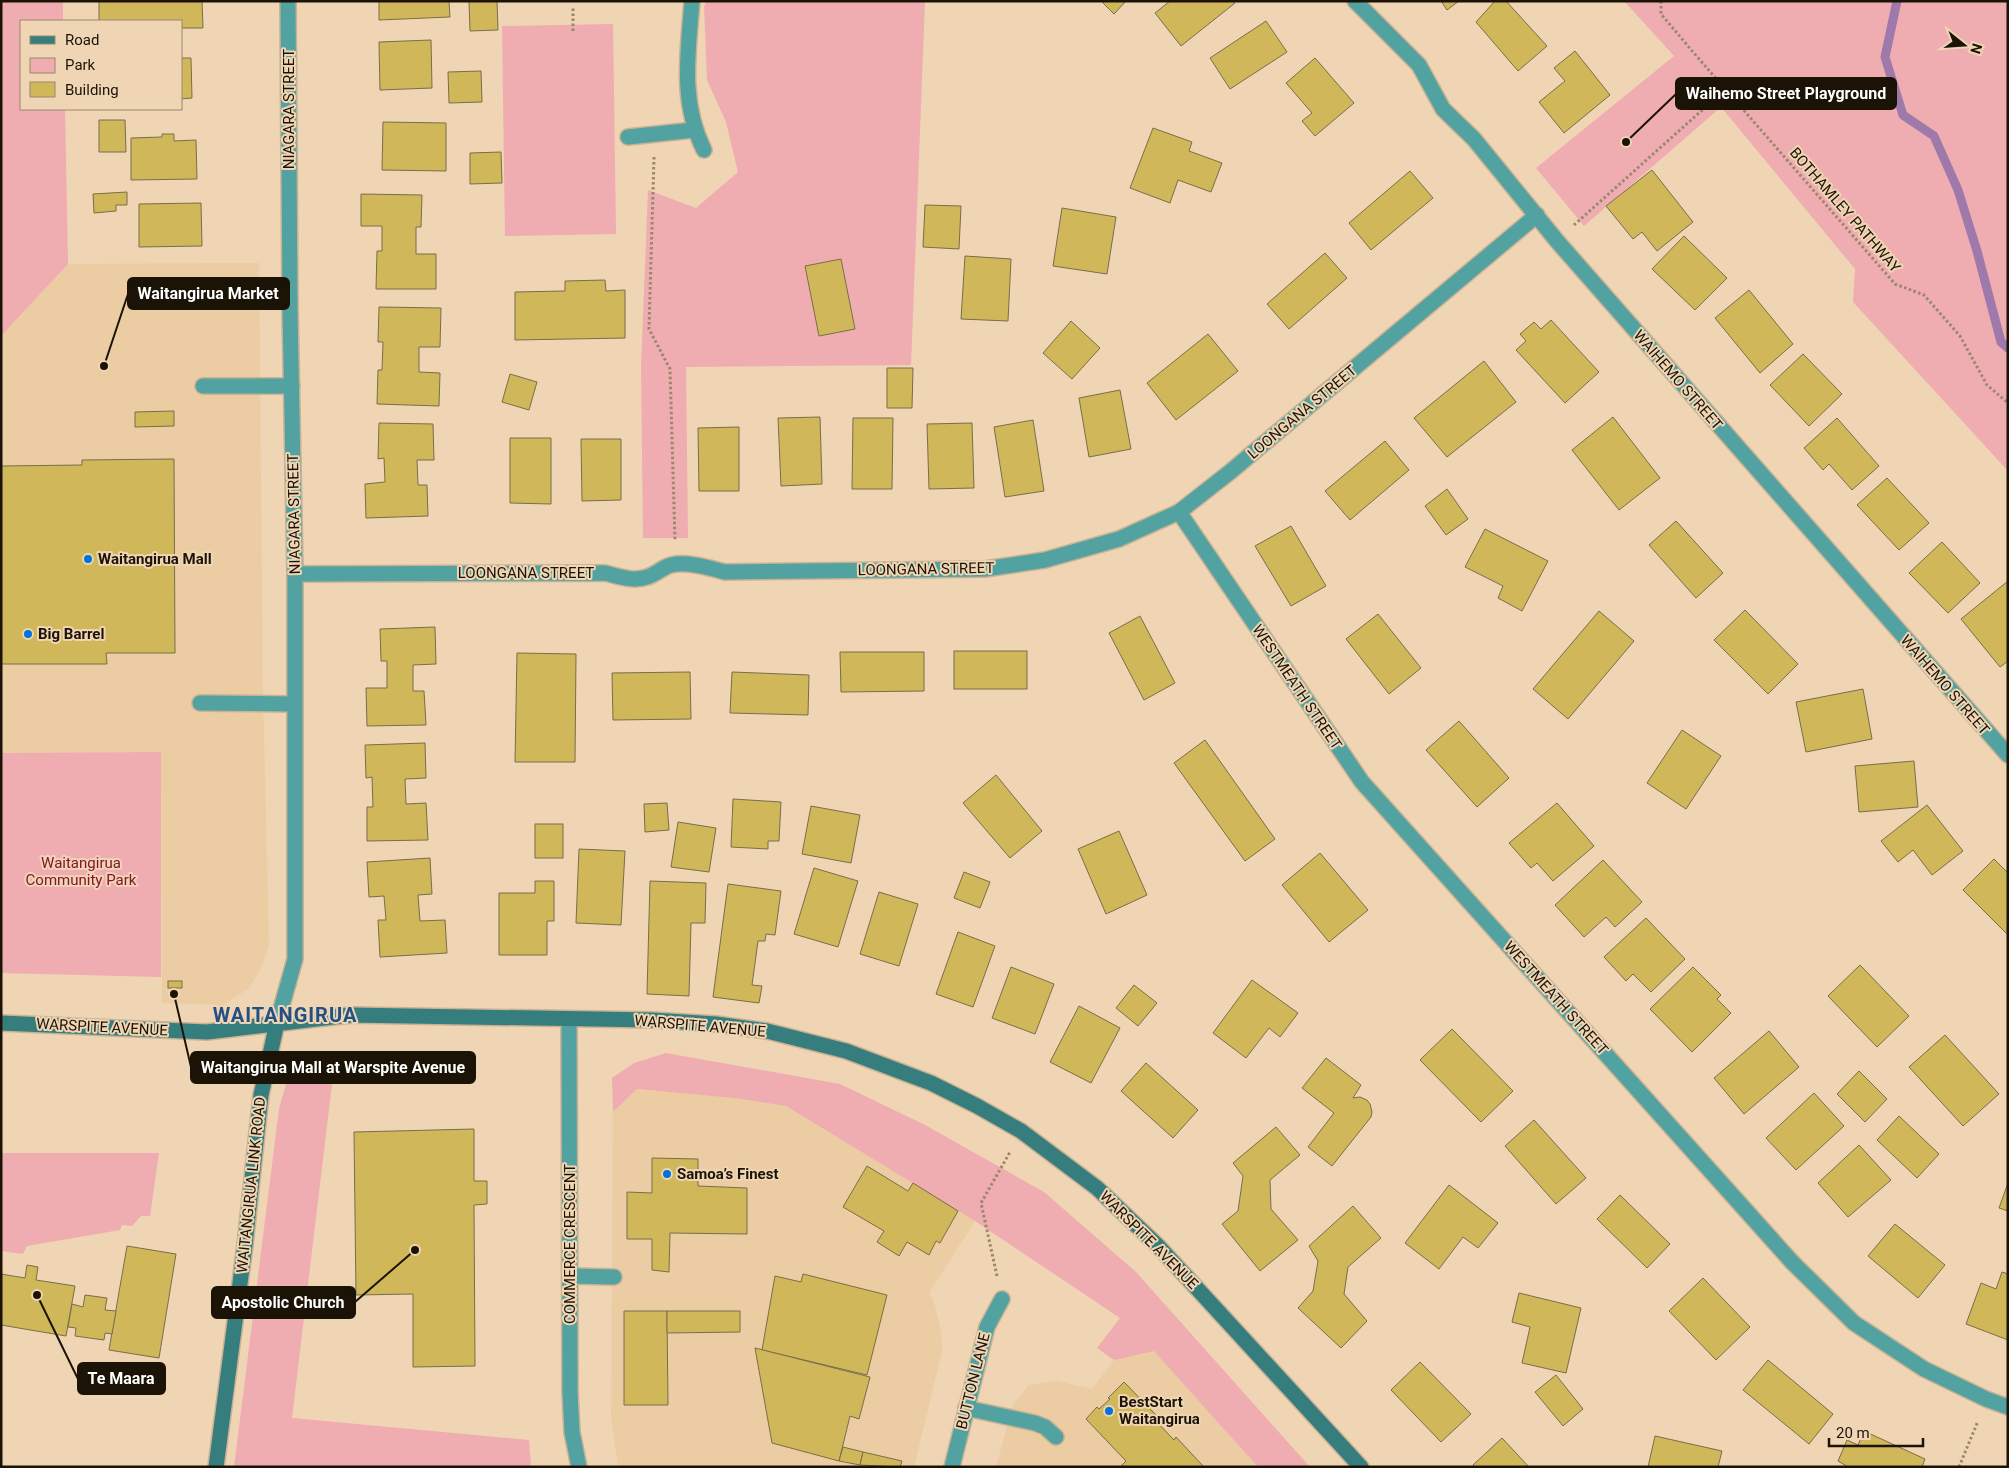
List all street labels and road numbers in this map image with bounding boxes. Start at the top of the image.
street label: NIAGARA STREET [280,49,298,169]
street label: BOTHAMLEY PATHWAY [1786,144,1904,276]
street label: WAIHEMO STREET [1630,326,1726,434]
street label: LOONGANA STREET [1244,361,1360,463]
street label: NIAGARA STREET [284,453,304,574]
street label: LOONGANA STREET [858,559,994,579]
street label: LOONGANA STREET [458,564,594,582]
street label: WESTMEATH STREET [1248,621,1346,753]
street label: WAIHEMO STREET [1897,631,1993,739]
street label: WESTMEATH STREET [1500,937,1612,1059]
street label: WARSPITE AVENUE [634,1011,767,1041]
street label: WARSPITE AVENUE [36,1015,169,1039]
street label: WAITANGIRUA LINK ROAD [233,1096,269,1274]
street label: COMMERCE CRESCENT [561,1164,579,1324]
street label: WARSPITE AVENUE [1096,1187,1202,1293]
street label: BUTTON LANE [952,1330,994,1431]

